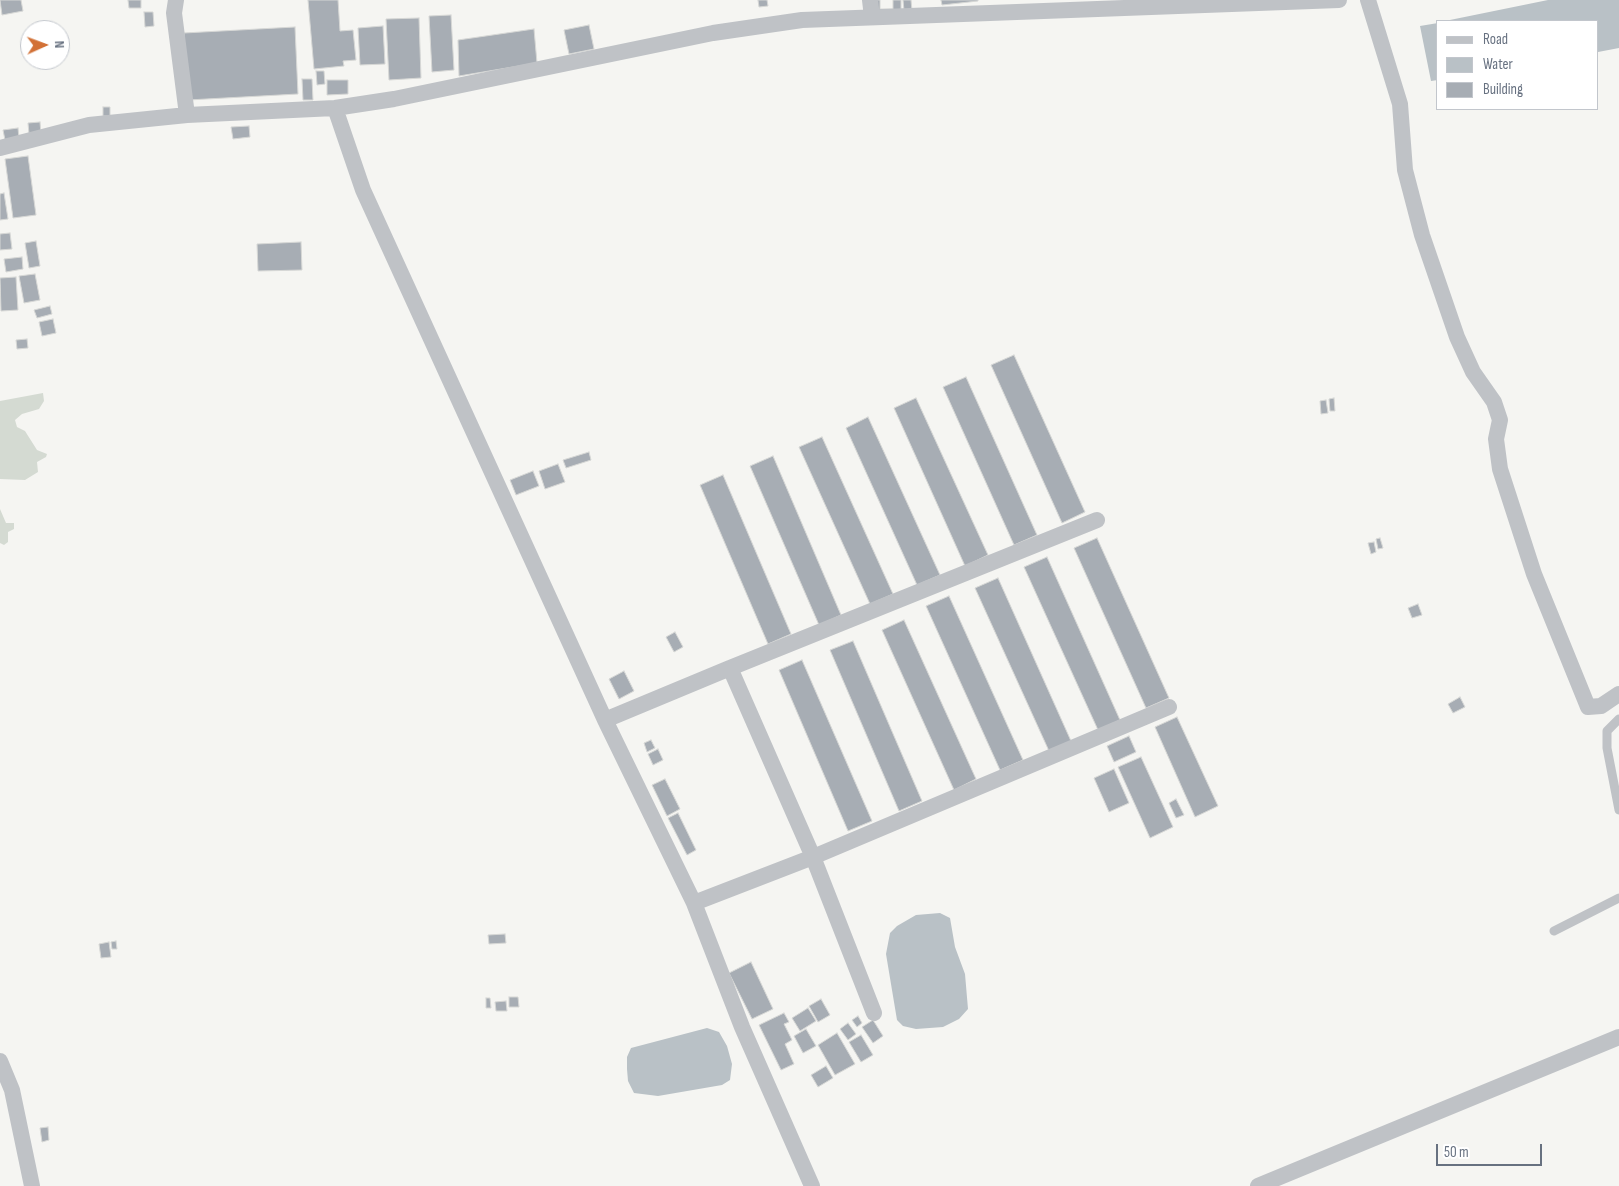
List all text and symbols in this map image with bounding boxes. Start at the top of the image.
north arrow [20,20,70,70]
legend [1436,20,1599,110]
text: Road [1483,30,1508,49]
text: N [51,40,68,49]
text: Water [1483,55,1513,74]
text: Building [1483,80,1523,99]
scale bar [1439,1134,1545,1166]
text: 50 m [1444,1143,1469,1162]

